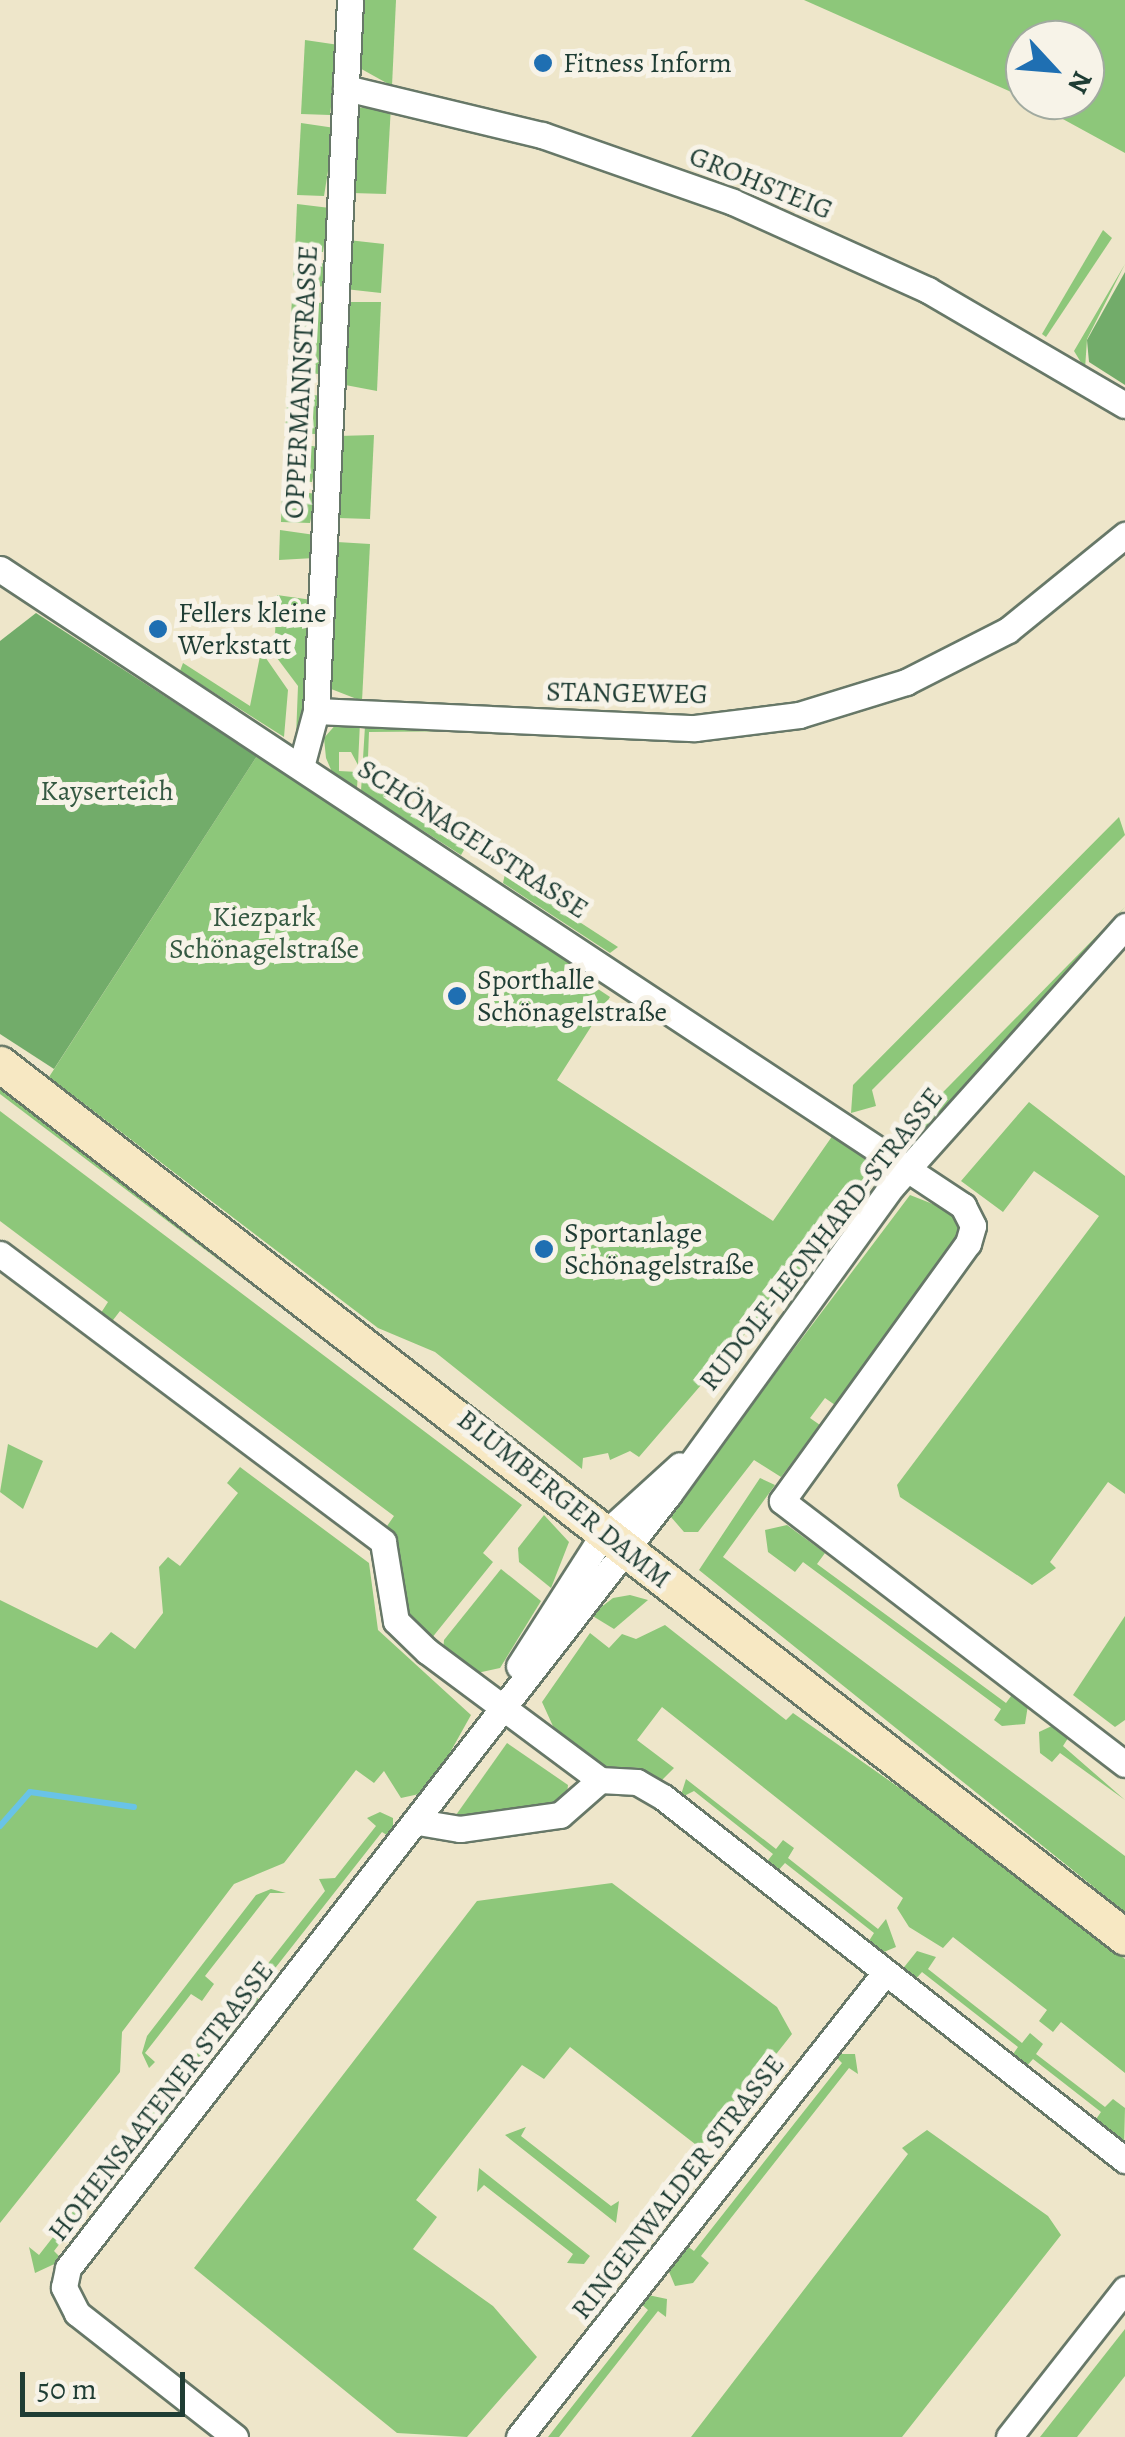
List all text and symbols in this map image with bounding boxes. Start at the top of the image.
north arrow [1005,20,1105,120]
place label: Fitness Inform [563,46,732,80]
marker: Fitness Inform [532,52,554,74]
text: N [1059,65,1102,100]
street label: GROHSTEIG [684,139,838,227]
street label: OPPERMANNSTRASSE [277,244,325,520]
place label: Fellers kleine Werkstatt [178,596,326,662]
marker: Fellers kleine Werkstatt [147,618,169,640]
street label: STANGEWEG [546,675,708,711]
street label: SCHÖNAGELSTRASSE [351,752,595,926]
park label: Kayserteich [40,774,174,808]
park label: Kiezpark Schönagelstraße [169,900,359,966]
place label: Sporthalle Schönagelstraße [477,963,667,1029]
marker: Sporthalle Schönagelstraße [446,985,468,1007]
street label: RUDOLF-LEONHARD-STRASSE [692,1081,950,1397]
place label: Sportanlage Schönagelstraße [564,1216,754,1282]
marker: Sportanlage Schönagelstraße [533,1238,555,1260]
street label: BLUMBERGER DAMM [451,1403,677,1595]
street label: HOHENSAATENER STRASSE [41,1954,281,2248]
street label: RINGENWALDER STRASSE [564,2048,792,2326]
scale bar [25,2352,190,2414]
text: 50 m [37,2369,97,2409]

